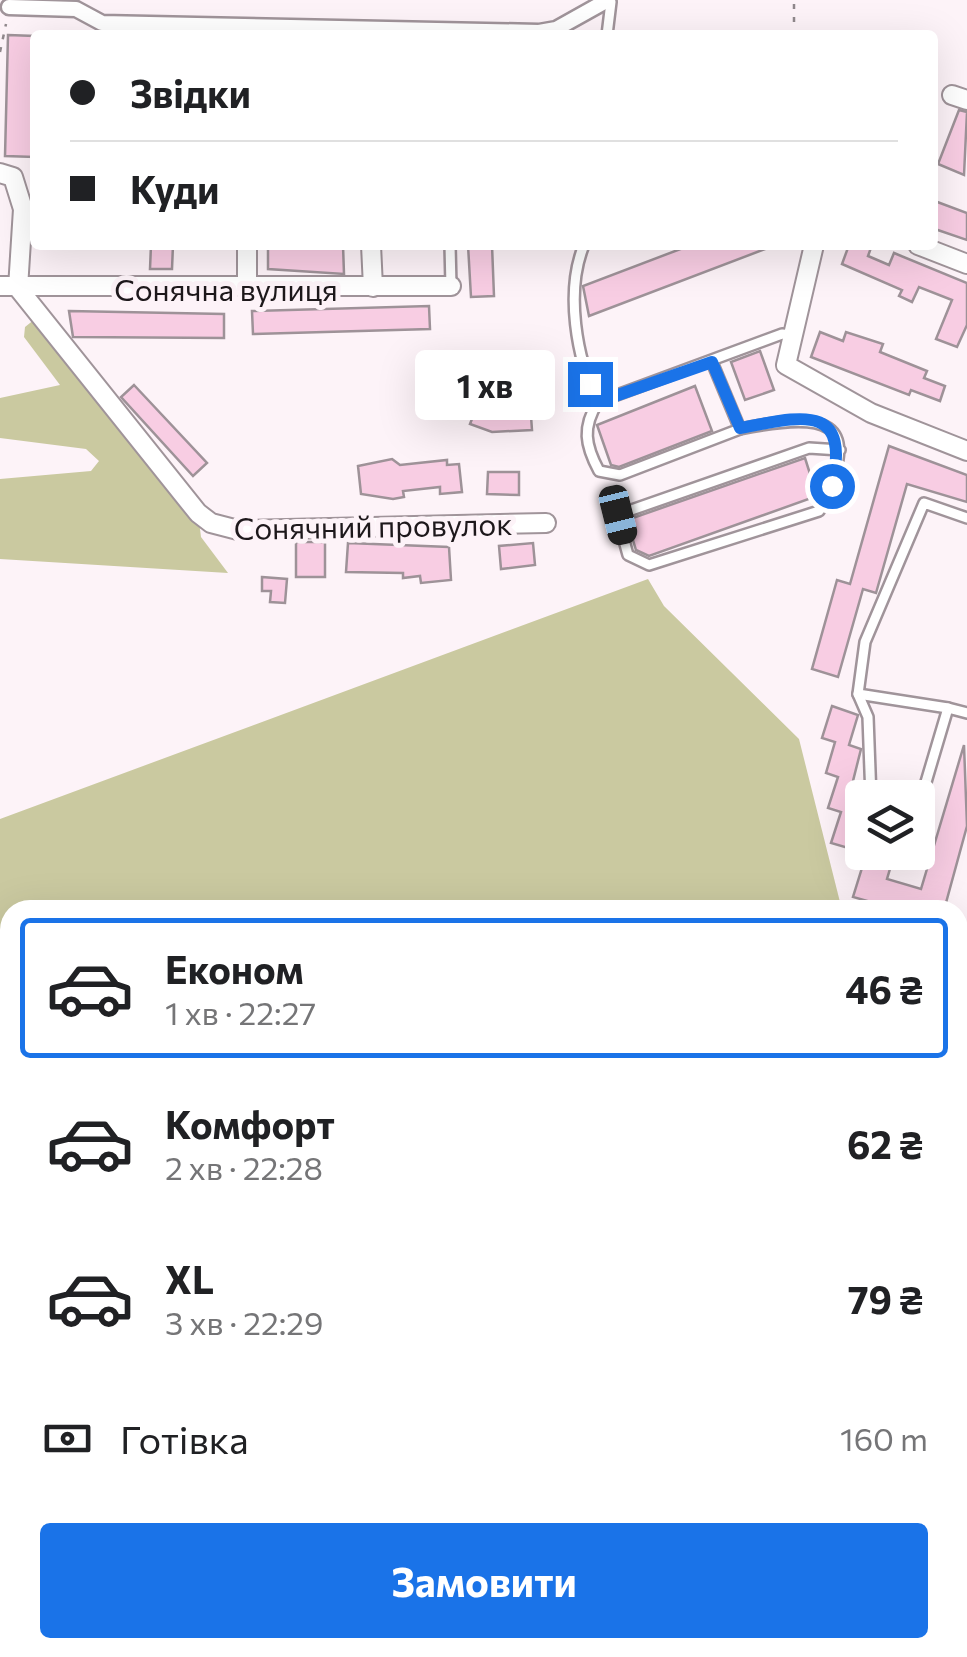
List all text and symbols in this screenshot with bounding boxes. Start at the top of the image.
text: Звідки [130,69,251,116]
text: Куди [130,165,219,212]
street label: Сонячна вулиця [114,270,338,307]
callout: 1 хв [415,349,555,419]
route end [568,362,613,407]
text: 1 хв [457,365,513,405]
route start [810,464,855,509]
car [596,482,640,548]
street label: Сонячний провулок [233,504,513,546]
map controls [845,780,935,870]
button: layers [845,780,935,870]
icon: car [45,943,135,1033]
text: Економ [165,945,304,992]
text: 46 ₴ [845,965,923,1012]
text: 1 хв · 22:27 [165,992,316,1032]
icon: car [45,1098,135,1188]
text: Комфорт [165,1100,335,1147]
text: 62 ₴ [847,1120,923,1167]
text: 2 хв · 22:28 [165,1147,323,1187]
icon: car [45,1253,135,1343]
text: XL [165,1255,214,1302]
text: 79 ₴ [848,1275,923,1322]
text: 3 хв · 22:29 [165,1302,323,1342]
icon: cash [40,1411,95,1466]
text: Готівка [120,1415,249,1462]
text: 160 m [840,1418,928,1458]
button: Замовити [40,1523,928,1638]

